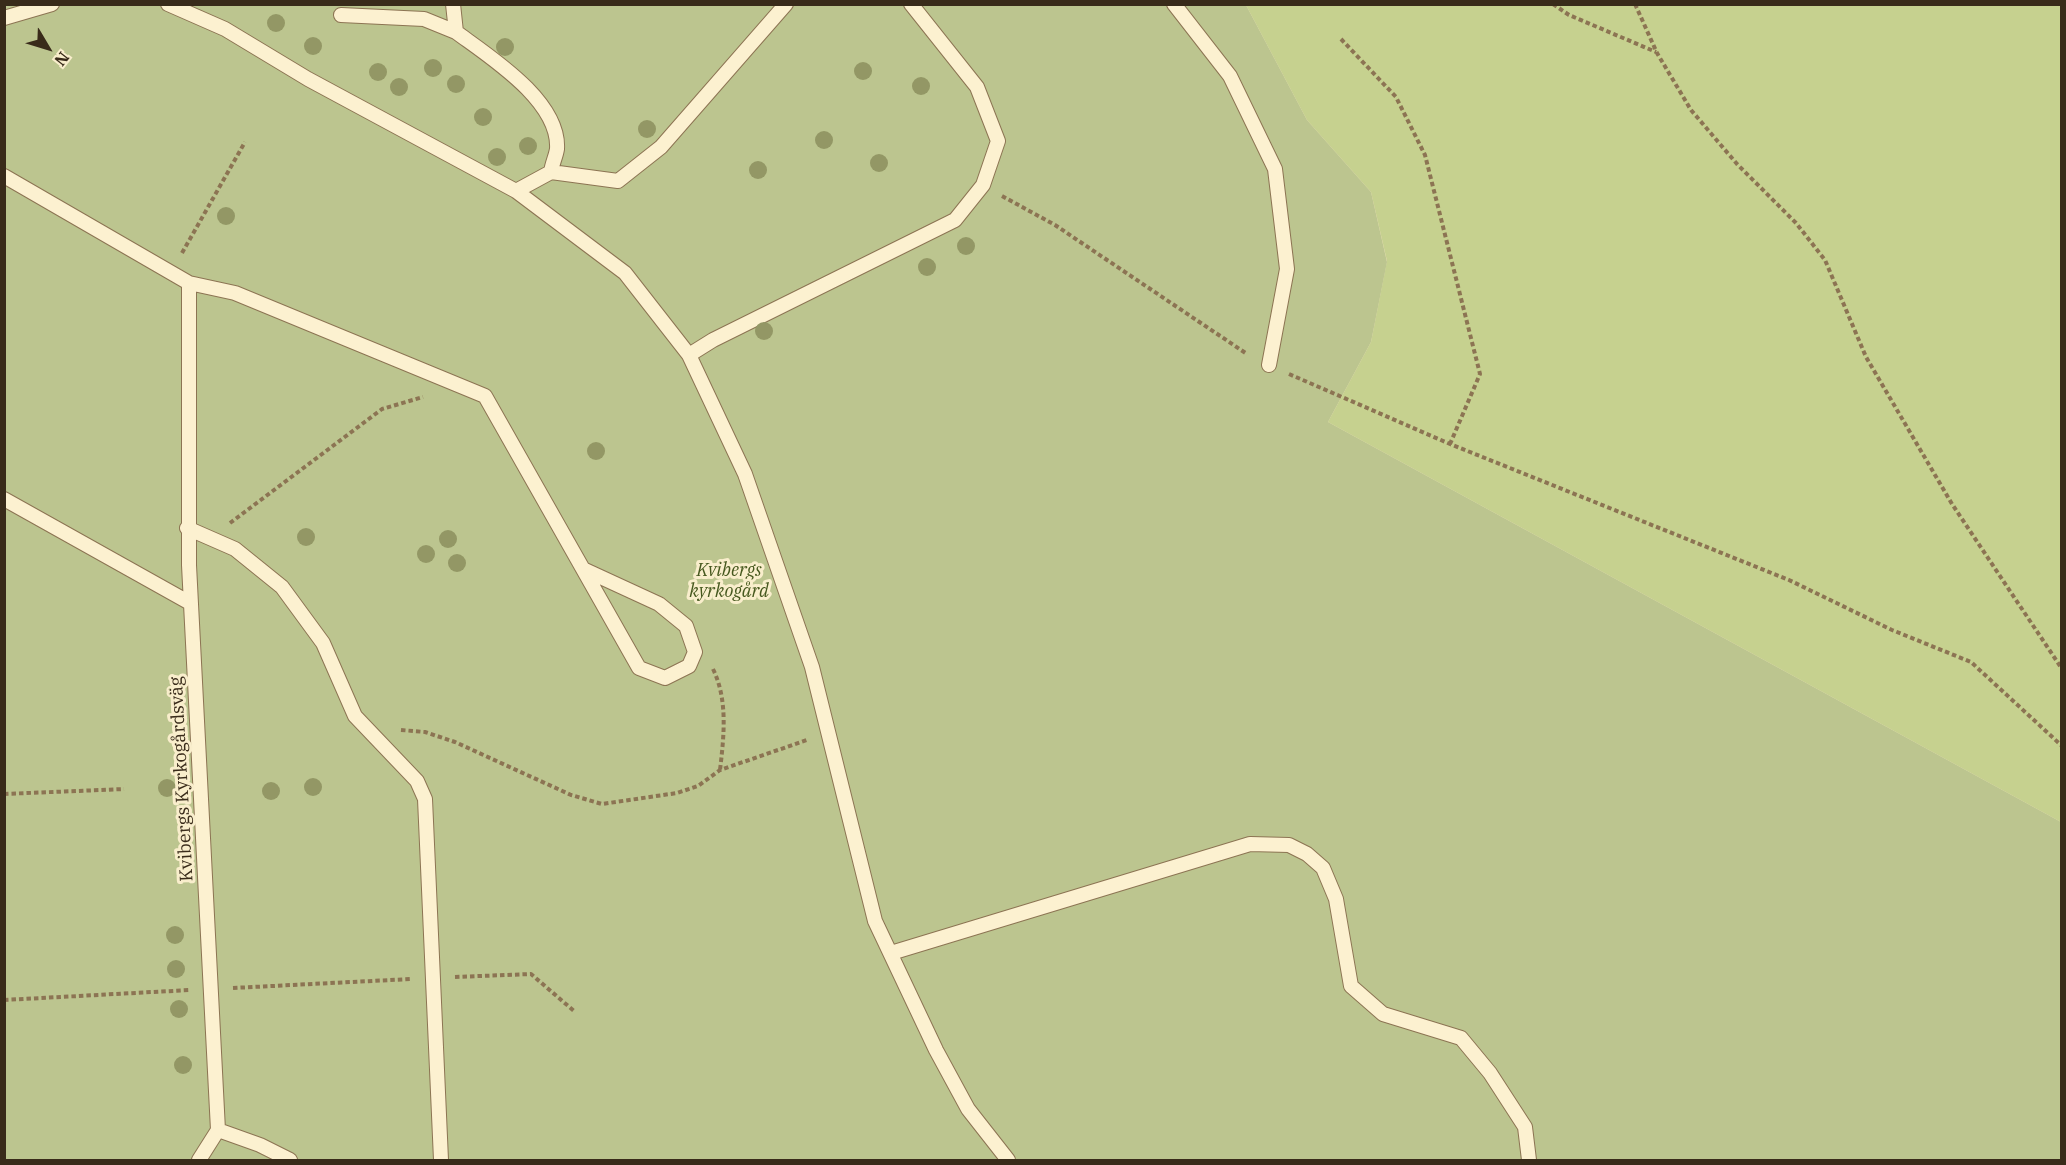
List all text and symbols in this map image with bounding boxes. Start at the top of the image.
north arrow [18,18,78,78]
text: N [50,48,74,70]
park label: Kvibergs kyrkogård [689,560,769,602]
street label: Kvibergs Kyrkogårdsväg [166,676,198,882]

